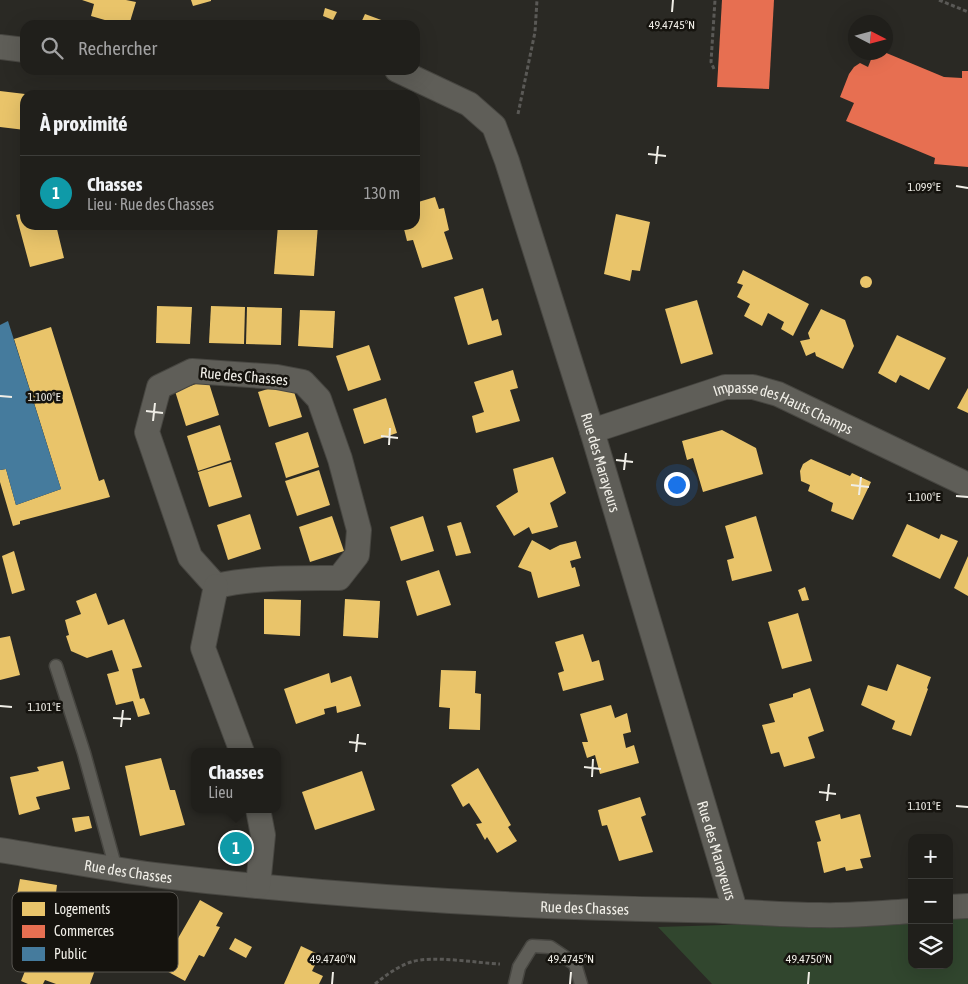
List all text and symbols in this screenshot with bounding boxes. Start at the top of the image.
north arrow [848,15,893,60]
text: 49.4745°N [649,18,695,32]
search box [20,20,420,75]
icon: search [38,34,66,62]
text: Rechercher [78,37,157,59]
text: À proximité [40,111,128,135]
text: Chasses [87,173,142,195]
text: 1.099°E [907,180,941,194]
text: 1 [52,184,60,202]
text: 130 m [364,184,400,202]
text: Lieu · Rue des Chasses [87,195,214,213]
street label: Rue des Chasses [199,364,289,388]
street label: Impasse des Hauts Champs [711,378,856,437]
text: 1.100°E [27,390,61,404]
street label: Rue des Marayeurs [578,411,624,514]
your location [664,472,690,498]
text: 1.100°E [907,490,941,504]
text: 1.101°E [27,700,61,714]
popup [191,748,281,813]
text: Chasses [208,761,264,783]
text: Lieu [208,783,233,801]
street label: Rue des Marayeurs [694,799,740,902]
text: 1.101°E [907,799,941,813]
pin: 1 [220,829,252,867]
map controls [908,834,953,969]
button: + [908,834,953,879]
street label: Rue des Chasses [83,856,173,886]
button: − [908,879,953,924]
legend [12,892,178,972]
street label: Rue des Chasses [540,897,629,917]
text: Logements [54,901,110,917]
text: Commerces [54,923,114,939]
button: layers [908,924,953,969]
text: Public [54,946,87,962]
text: 49.4740°N [310,952,356,966]
text: 49.4745°N [548,952,594,966]
text: 49.4750°N [786,952,832,966]

